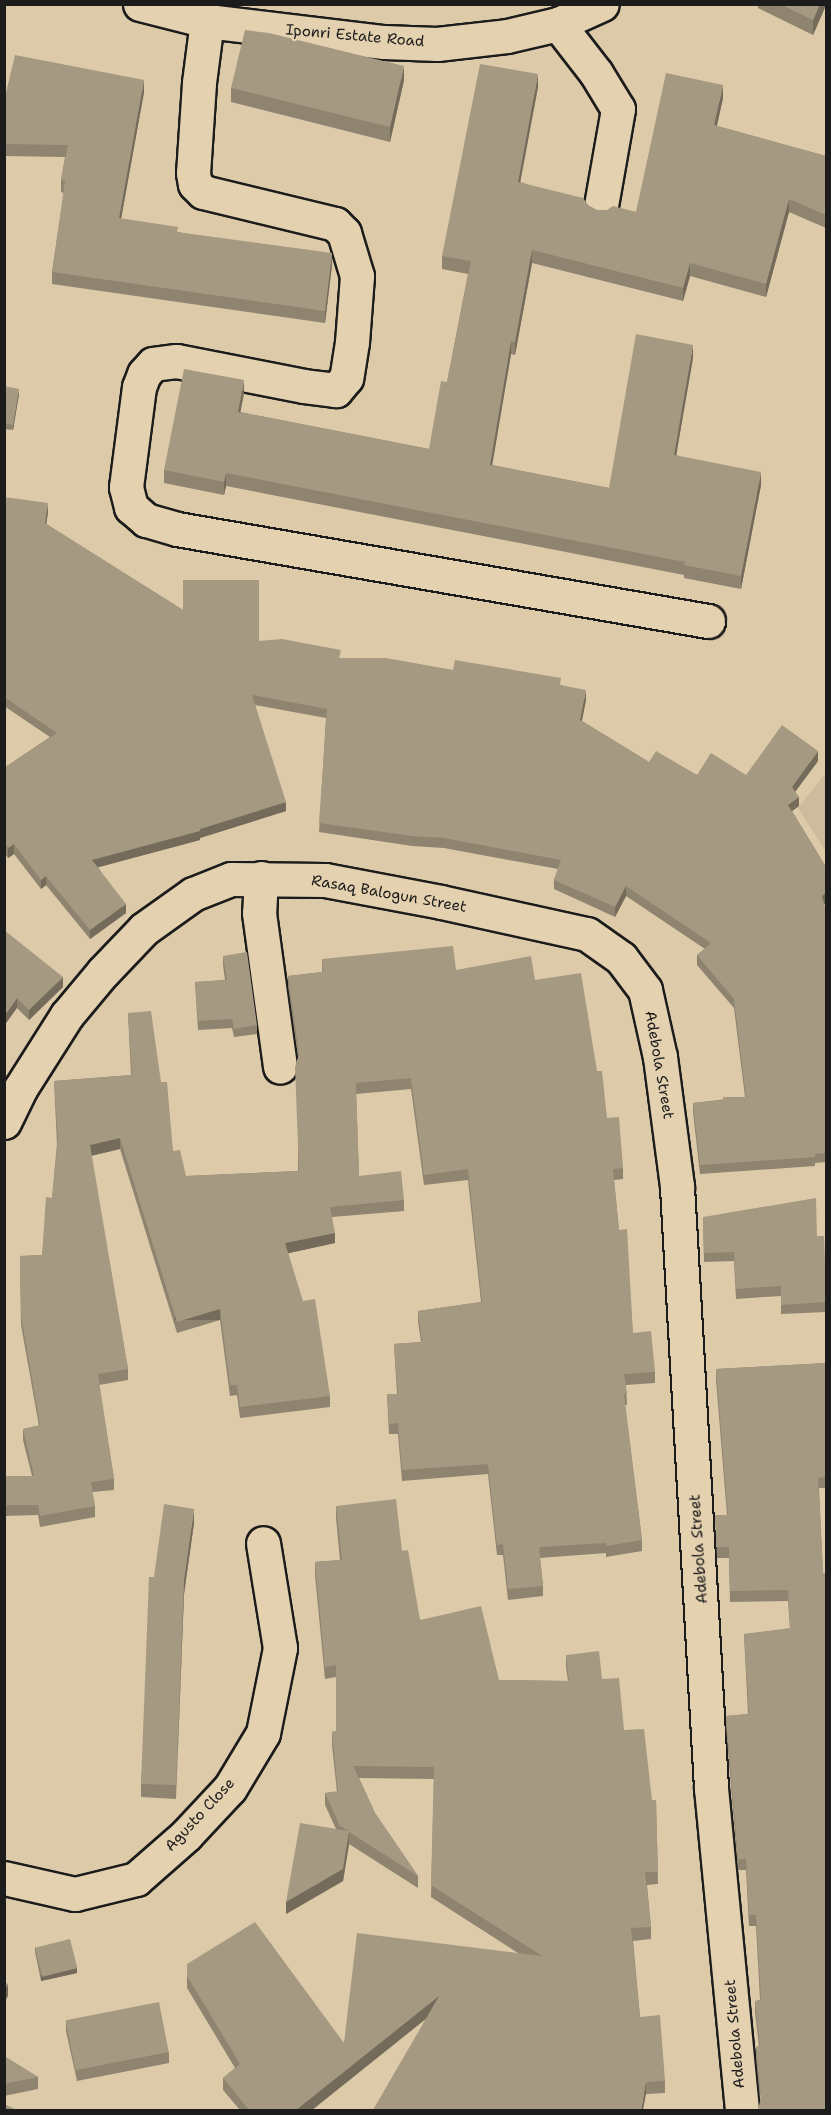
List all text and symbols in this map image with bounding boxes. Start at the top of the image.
street label: Iponri Estate Road [285,21,425,51]
street label: Rasaq Balogun Street [310,871,468,917]
street label: Adebola Street [641,1010,677,1120]
street label: Adebola Street [686,1494,712,1604]
street label: Agusto Close [161,1775,239,1855]
street label: Adebola Street [721,1979,749,2089]

